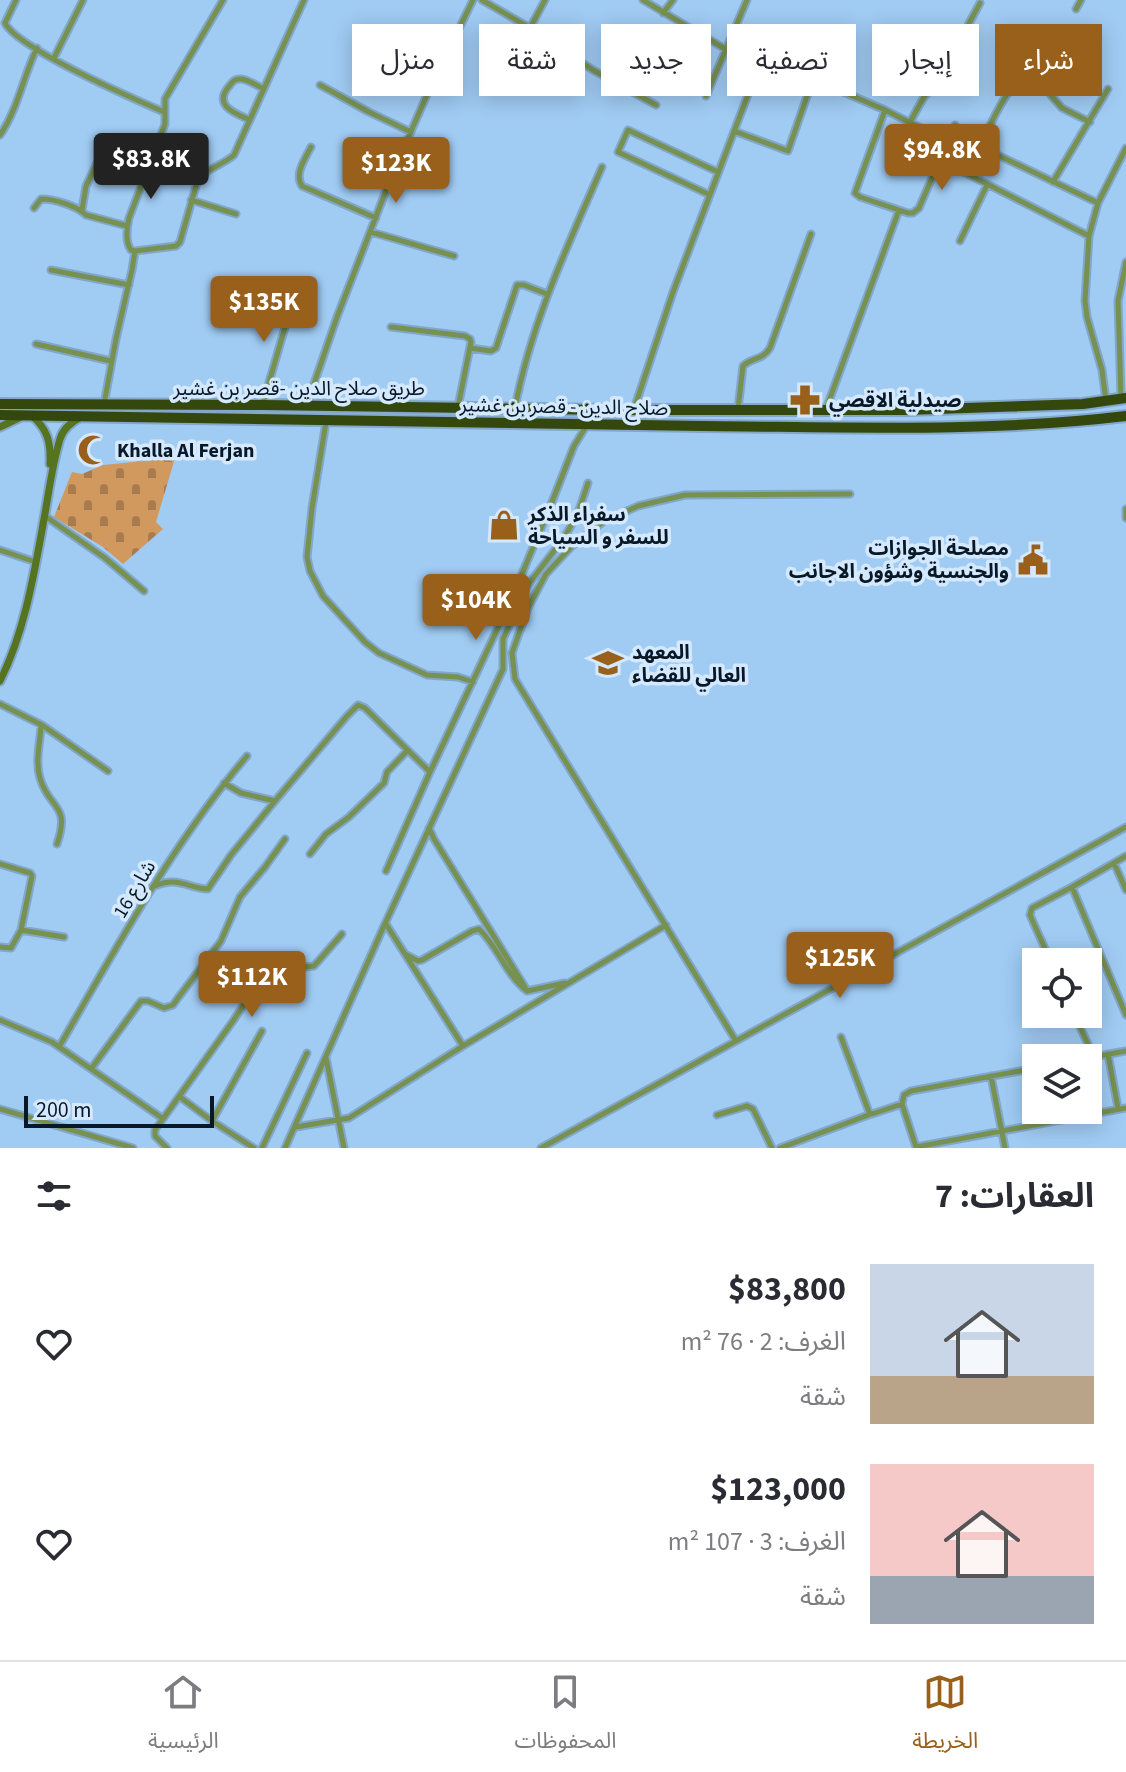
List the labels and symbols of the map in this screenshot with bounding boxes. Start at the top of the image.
pin: $94.8K [877,124,1007,192]
pin: $83.8K [86,133,216,201]
pin: $123K [340,137,452,205]
pin: $135K [208,276,320,344]
street label: طريق صلاح الدين -قصر بن غشير [172,375,425,403]
pharmacy icon: صيدلية الاقصي [788,383,822,417]
place label: صيدلية الاقصي [829,387,962,417]
street label: صلاح الدين - قصر بن غشير [459,391,668,423]
mosque icon: Khalla Al Ferjan [76,433,110,467]
place label: Khalla Al Ferjan [117,437,254,465]
place label: سفراء الذكر للسفر و السياحة [527,501,669,552]
shop icon: سفراء الذكر للسفر و السياحة [487,508,521,542]
place label: مصلحة الجوازات والجنسية وشؤون الاجانب [789,535,1009,586]
public building icon: مصلحة الجوازات والجنسية وشؤون الاجانب [1016,543,1050,577]
pin: $104K [420,574,532,642]
place label: المعهد العالي للقضاء [632,639,746,692]
school or university icon: المعهد العالي للقضاء [591,646,625,680]
street label: شارع 16 [107,855,163,924]
pin: $125K [784,932,896,1000]
pin: $112K [196,951,308,1019]
scale bar [24,1092,214,1128]

